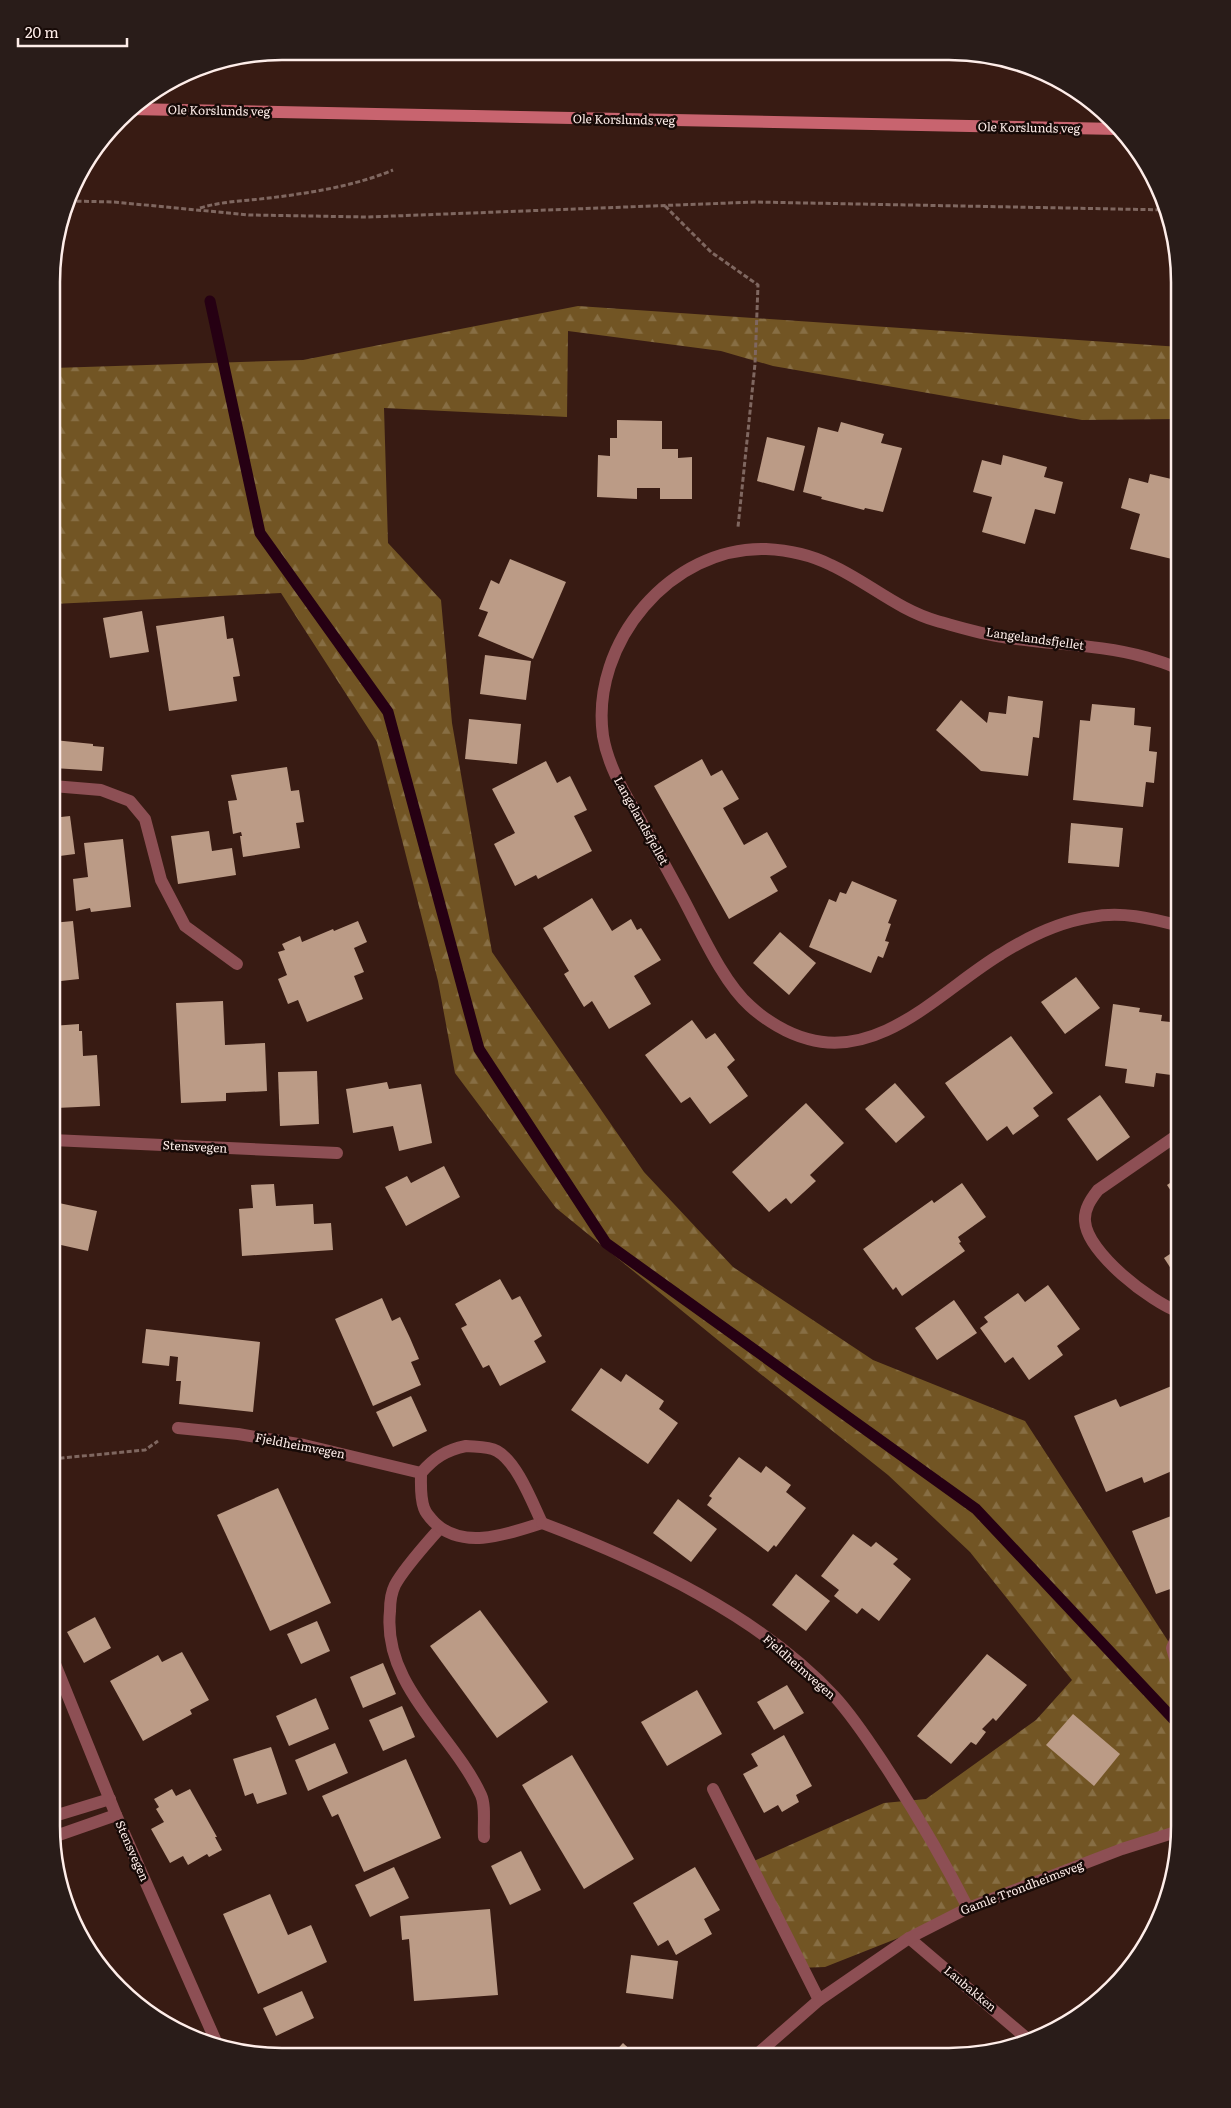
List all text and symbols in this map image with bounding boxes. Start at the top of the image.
scale bar [18,15,126,47]
text: 20 m [25,20,59,43]
street label: Ole Korslunds veg [168,100,271,120]
street label: Ole Korslunds veg [573,109,676,129]
street label: Ole Korslunds veg [978,117,1081,137]
street label: Langelandsfjellet [985,622,1085,654]
street label: Langelandsfjellet [610,773,674,868]
street label: Stensvegen [162,1135,228,1157]
street label: Fjeldheimvegen [254,1427,347,1463]
street label: Fjeldheimvegen [759,1630,840,1703]
street label: Stensvegen [112,1817,154,1884]
street label: Gamle Trondheimsveg [958,1855,1086,1919]
street label: Laubakken [941,1961,1001,2016]

